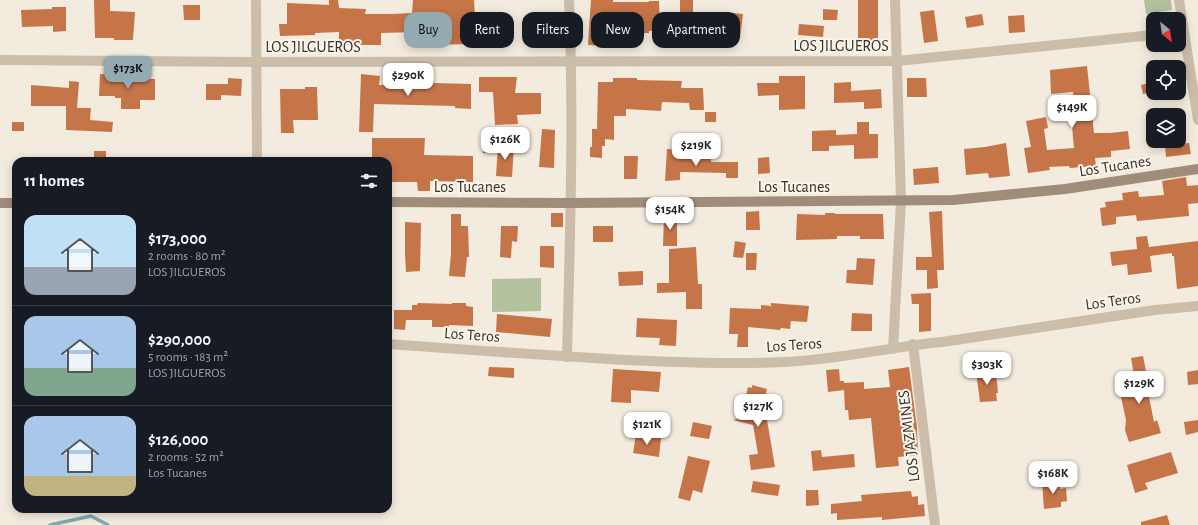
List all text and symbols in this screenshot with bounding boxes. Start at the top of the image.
chip: Buy [404,12,452,48]
chip: Rent [460,12,514,48]
chip: Filters [522,12,583,48]
chip: New [591,12,644,48]
chip: Apartment [652,12,740,48]
north arrow [1146,12,1186,52]
map controls [1146,12,1186,148]
street label: LOS JILGUEROS [793,38,889,54]
street label: LOS JILGUEROS [265,39,361,55]
pin: $173K [100,56,156,90]
button: locate [1146,60,1186,100]
text: $173K [113,62,143,75]
pin: $290K [380,63,436,97]
text: $290K [392,69,424,82]
pin: $149K [1044,95,1100,129]
text: $149K [1057,101,1087,114]
button: layers [1146,108,1186,148]
pin: $126K [477,127,533,161]
text: $126K [490,133,520,146]
pin: $219K [668,133,724,167]
text: $219K [681,139,711,152]
street label: Los Tucanes [1078,152,1152,180]
icon: filters [358,170,380,192]
text: 11 homes [24,172,84,189]
street label: Los Tucanes [434,179,506,195]
street label: Los Tucanes [758,179,830,195]
pin: $154K [642,197,698,231]
text: $154K [655,203,685,216]
text: $173,000 [148,230,207,247]
icon: home [56,231,104,279]
text: 2 rooms · 80 m² [148,250,225,263]
text: LOS JILGUEROS [148,266,226,279]
street label: Los Teros [1084,289,1142,313]
street label: Los Teros [444,325,501,345]
text: $290,000 [148,331,211,348]
icon: home [56,332,104,380]
street label: Los Teros [766,335,823,355]
text: 5 rooms · 183 m² [148,351,228,364]
pin: $303K [959,352,1015,386]
text: $303K [971,358,1003,371]
text: LOS JILGUEROS [148,367,226,380]
pin: $129K [1111,371,1167,405]
text: $129K [1124,377,1154,390]
street label: LOS JAZMINES [895,389,923,483]
pin: $127K [730,394,786,428]
text: $127K [743,400,773,413]
pin: $121K [619,412,675,446]
text: $121K [633,418,661,431]
text: $126,000 [148,431,208,448]
icon: home [56,432,104,480]
text: 2 rooms · 52 m² [148,451,224,464]
pin: $168K [1025,461,1081,495]
text: Los Tucanes [148,467,207,480]
text: $168K [1038,467,1068,480]

